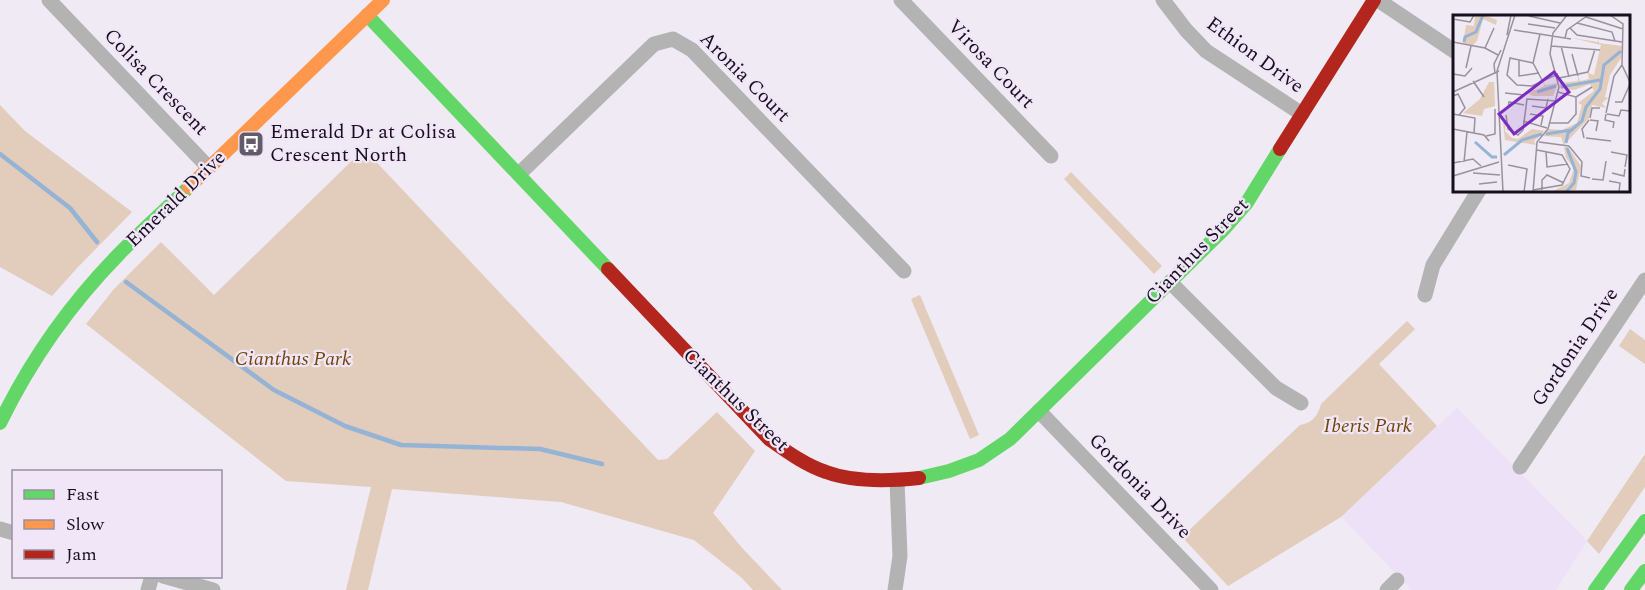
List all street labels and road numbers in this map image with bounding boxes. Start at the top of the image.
street label: Ethion Drive [1200,9,1310,101]
street label: Virosa Court [940,12,1042,116]
street label: Colisa Crescent [97,21,215,143]
street label: Aronia Court [693,25,797,129]
street label: Emerald Drive [119,143,233,255]
street label: Cianthus Street [1138,191,1256,311]
street label: Gordonia Drive [1524,282,1626,412]
street label: Cianthus Street [676,341,796,459]
street label: Gordonia Drive [1081,426,1199,546]

